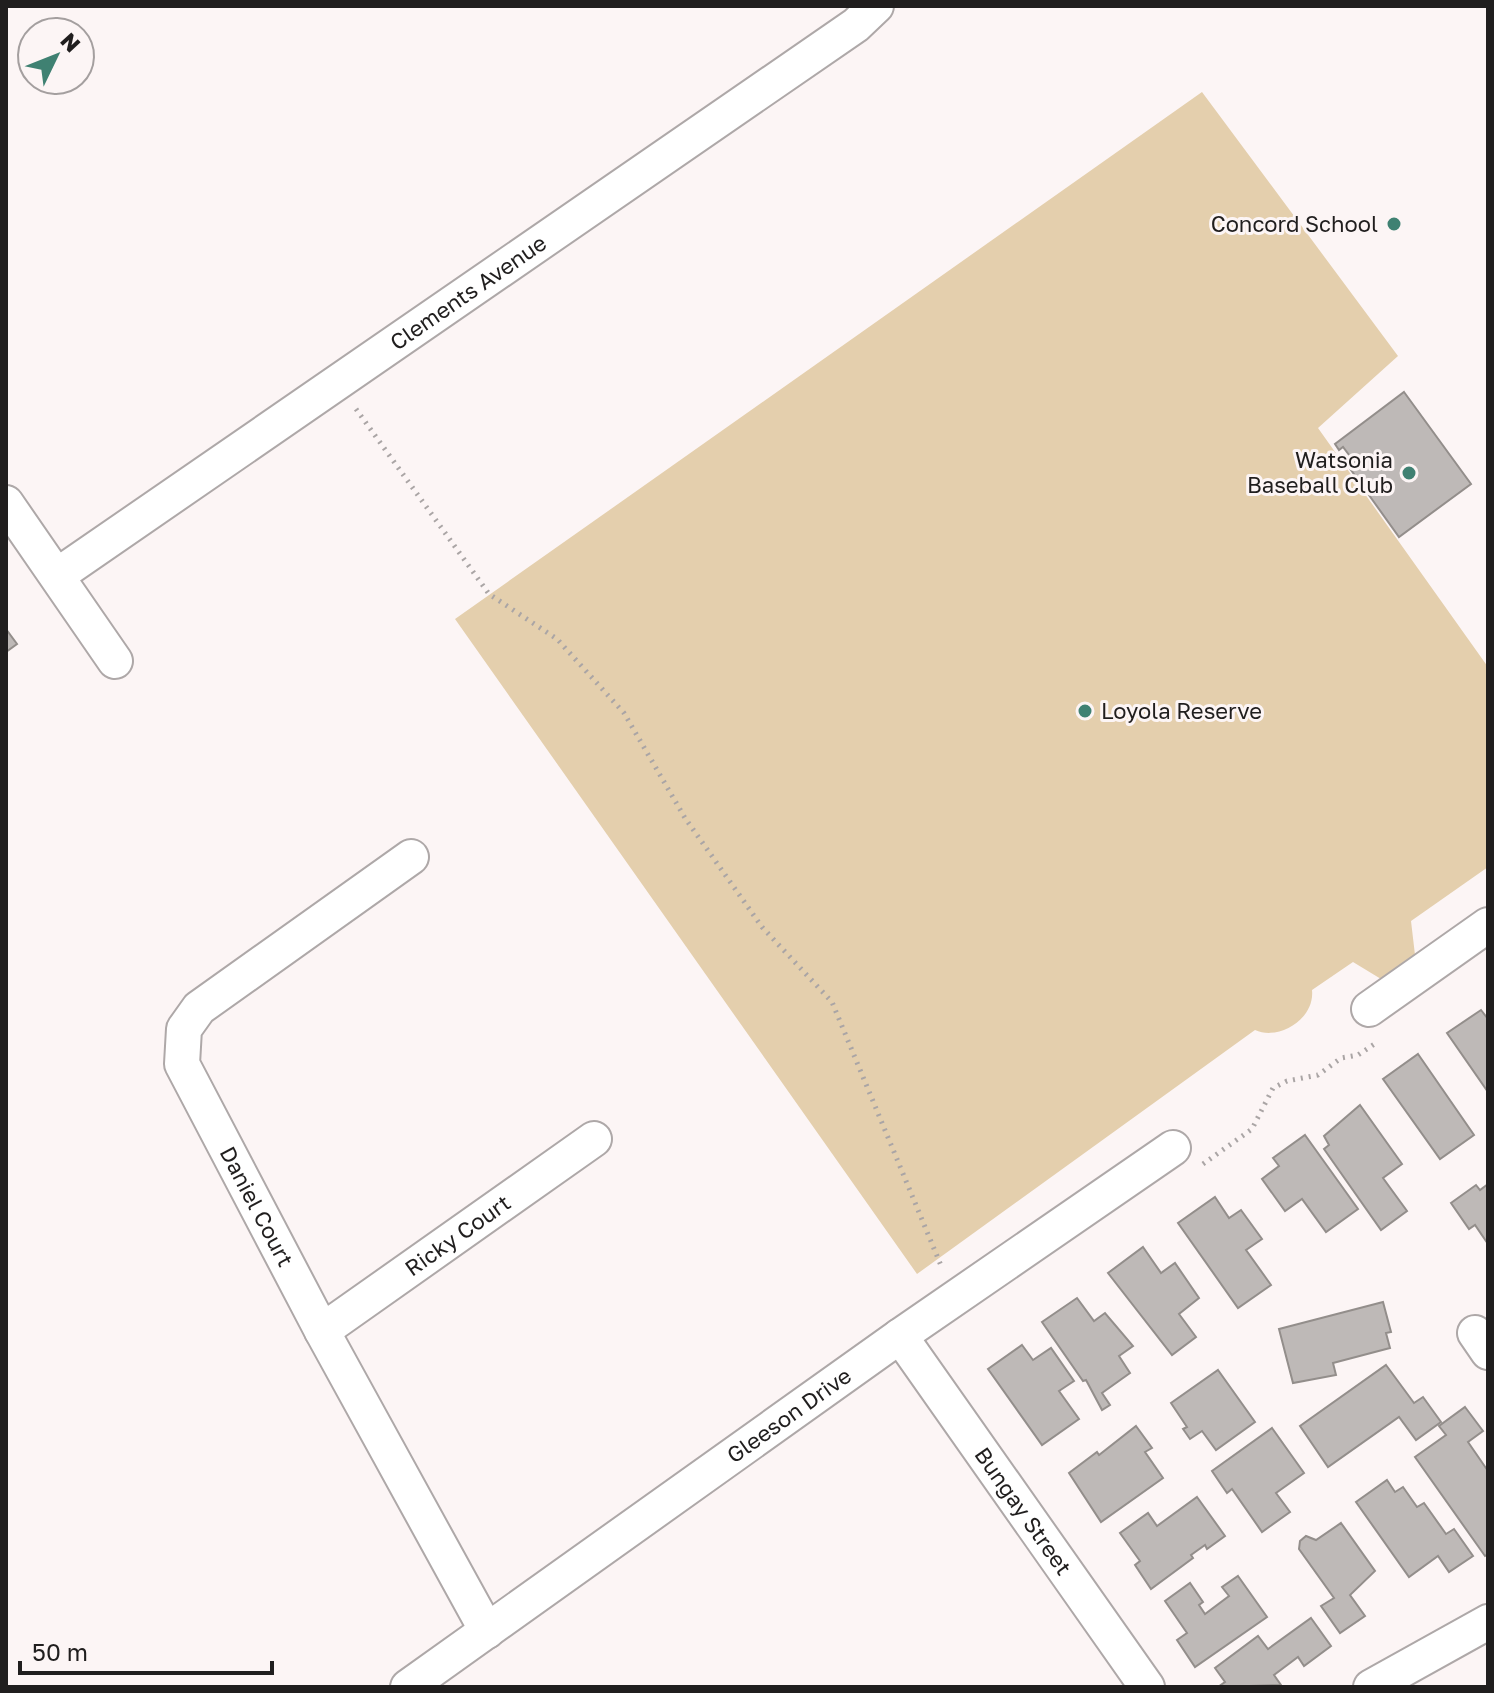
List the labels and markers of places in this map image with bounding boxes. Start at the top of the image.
place label: Concord School [1211,210,1378,237]
marker: Concord School [1385,215,1403,233]
place label: Watsonia Baseball Club [1247,446,1393,498]
marker: Watsonia Baseball Club [1400,464,1418,482]
place label: Loyola Reserve [1101,697,1262,724]
marker: Loyola Reserve [1076,702,1094,720]

